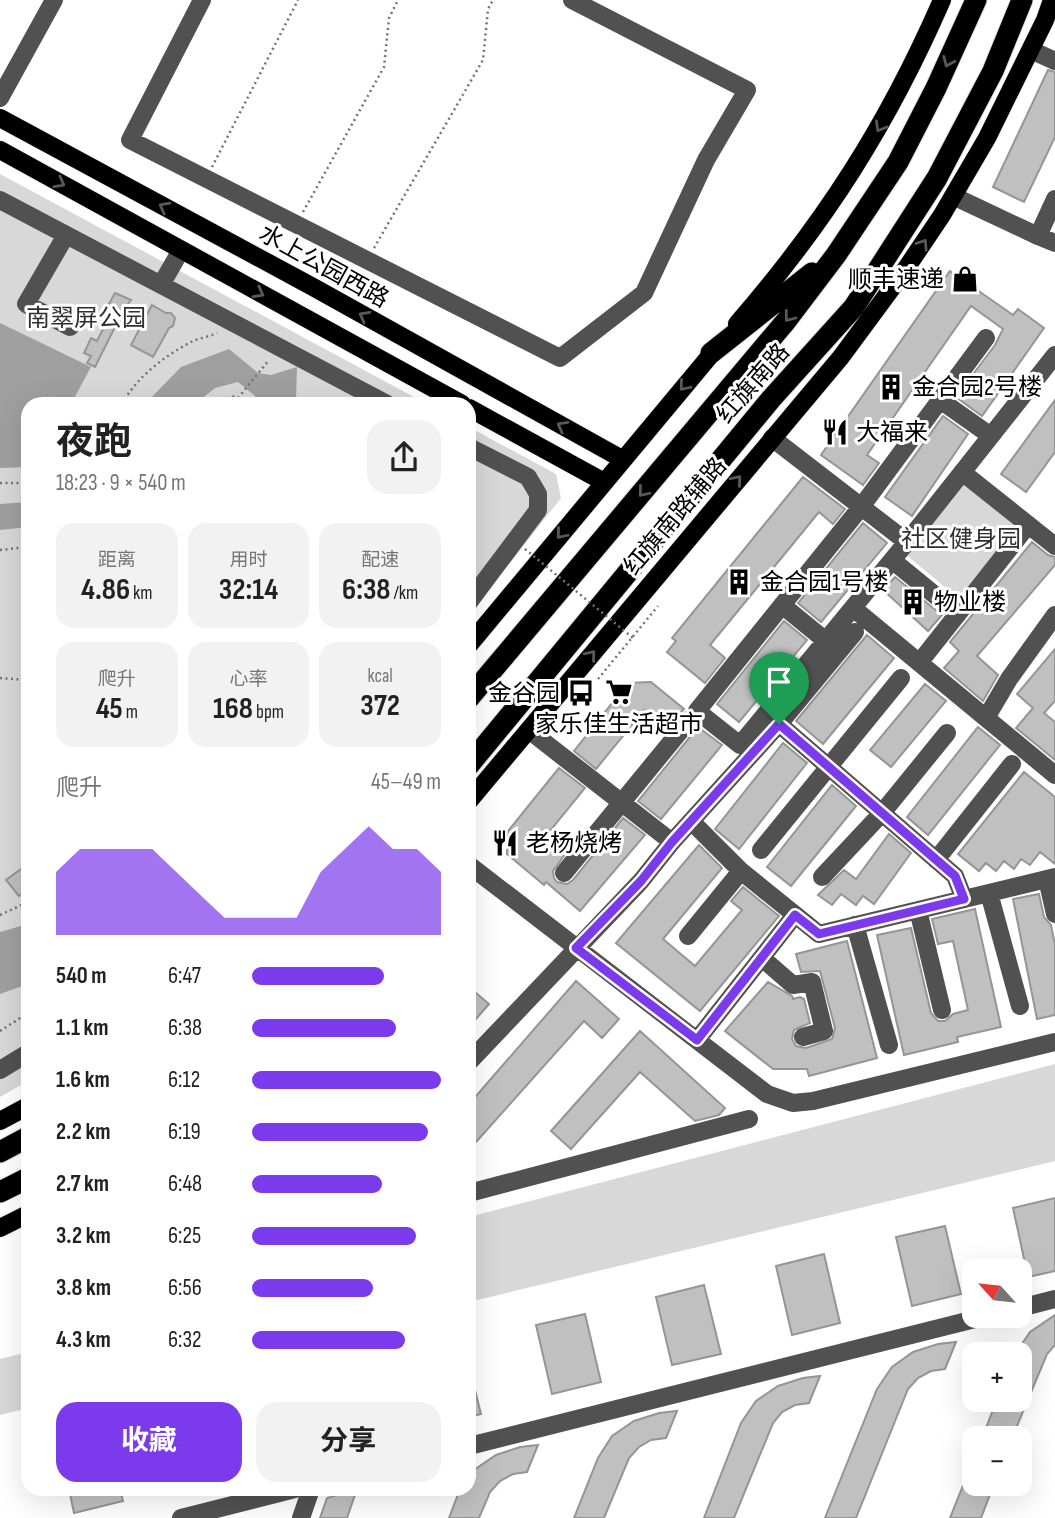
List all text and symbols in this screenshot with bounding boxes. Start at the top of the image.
one-way arrow [942,55,956,68]
one-way arrow [875,120,888,133]
one-way arrow [53,175,65,188]
one-way arrow [159,202,171,215]
street label: 水上公园西路 [254,219,394,314]
one-way arrow [915,239,927,252]
shop icon: 顺丰速递 [950,264,980,294]
place label: 顺丰速递 [848,265,944,294]
one-way arrow [252,285,264,298]
park label: 南翠屏公园 [26,304,146,333]
one-way arrow [784,309,797,321]
one-way arrow [358,311,371,324]
street label: 红旗南路 [711,338,796,429]
building icon: 金合园2号楼 [876,372,906,402]
place label: 金合园2号楼 [912,373,1042,402]
one-way arrow [680,378,692,391]
restaurant icon: 大福来 [820,417,850,447]
place label: 大福来 [856,418,928,447]
text: 夜跑 [56,420,132,465]
button: share [367,420,441,494]
one-way arrow [557,421,570,434]
street label: 红旗南路辅路 [618,452,733,581]
text: 18:23 · 9 × 540 m [56,469,186,497]
one-way arrow [728,475,741,488]
one-way arrow [639,483,651,496]
park label: 社区健身园 [901,525,1021,554]
one-way arrow [556,527,569,539]
text: 距离 [98,549,136,572]
text: 用时 [229,549,268,572]
text: 配速 [361,549,399,572]
building icon: 金合园1号楼 [724,567,754,597]
place label: 金合园1号楼 [760,568,888,597]
text: 4.86 [81,572,130,608]
text: 32:14 [219,572,278,608]
text: 6:38 [342,572,390,608]
text: km [130,582,153,605]
text: /km [390,582,418,605]
building icon: 物业楼 [898,587,928,617]
place label: 物业楼 [934,588,1006,617]
one-way arrow [583,651,596,663]
pin [749,652,809,724]
icon: arrive [760,663,798,701]
text: kcal [368,665,393,688]
text: 爬升 [98,668,136,691]
text: 心率 [229,668,268,691]
supermarket icon: 家乐佳生活超市 [604,677,634,707]
bus stop icon: 金谷园 [566,678,596,708]
place label: 金谷园 [488,679,560,708]
text: 372 [360,688,400,724]
text: 45 [96,691,123,727]
text: 168 [213,691,253,727]
text: m [123,701,138,724]
text: bpm [253,701,284,724]
place label: 家乐佳生活超市 [535,710,703,739]
text: 45–49 m [371,768,441,796]
text: 爬升 [56,774,102,802]
restaurant icon: 老杨烧烤 [490,828,520,858]
place label: 老杨烧烤 [526,829,622,858]
text: 540 m [56,962,107,990]
text: 6:47 [168,962,201,990]
text: 1.1 km [56,1014,109,1042]
text: 6:38 [168,1014,202,1042]
text: 1.6 km [56,1066,110,1094]
text: 6:12 [168,1066,200,1094]
text: 2.2 km [56,1118,110,1146]
text: 6:19 [168,1118,201,1146]
text: 2.7 km [56,1170,109,1198]
text: 6:48 [168,1170,202,1198]
text: 3.2 km [56,1222,111,1250]
text: 6:25 [168,1222,201,1250]
north arrow [962,1258,1032,1328]
map controls [962,1258,1032,1496]
text: 3.8 km [56,1274,111,1302]
text: 6:56 [168,1274,202,1302]
text: 4.3 km [56,1326,111,1354]
text: 6:32 [168,1326,202,1354]
button: + [962,1342,1032,1412]
button: 收藏 [56,1402,242,1482]
button: 分享 [256,1402,441,1482]
button: − [962,1426,1032,1496]

